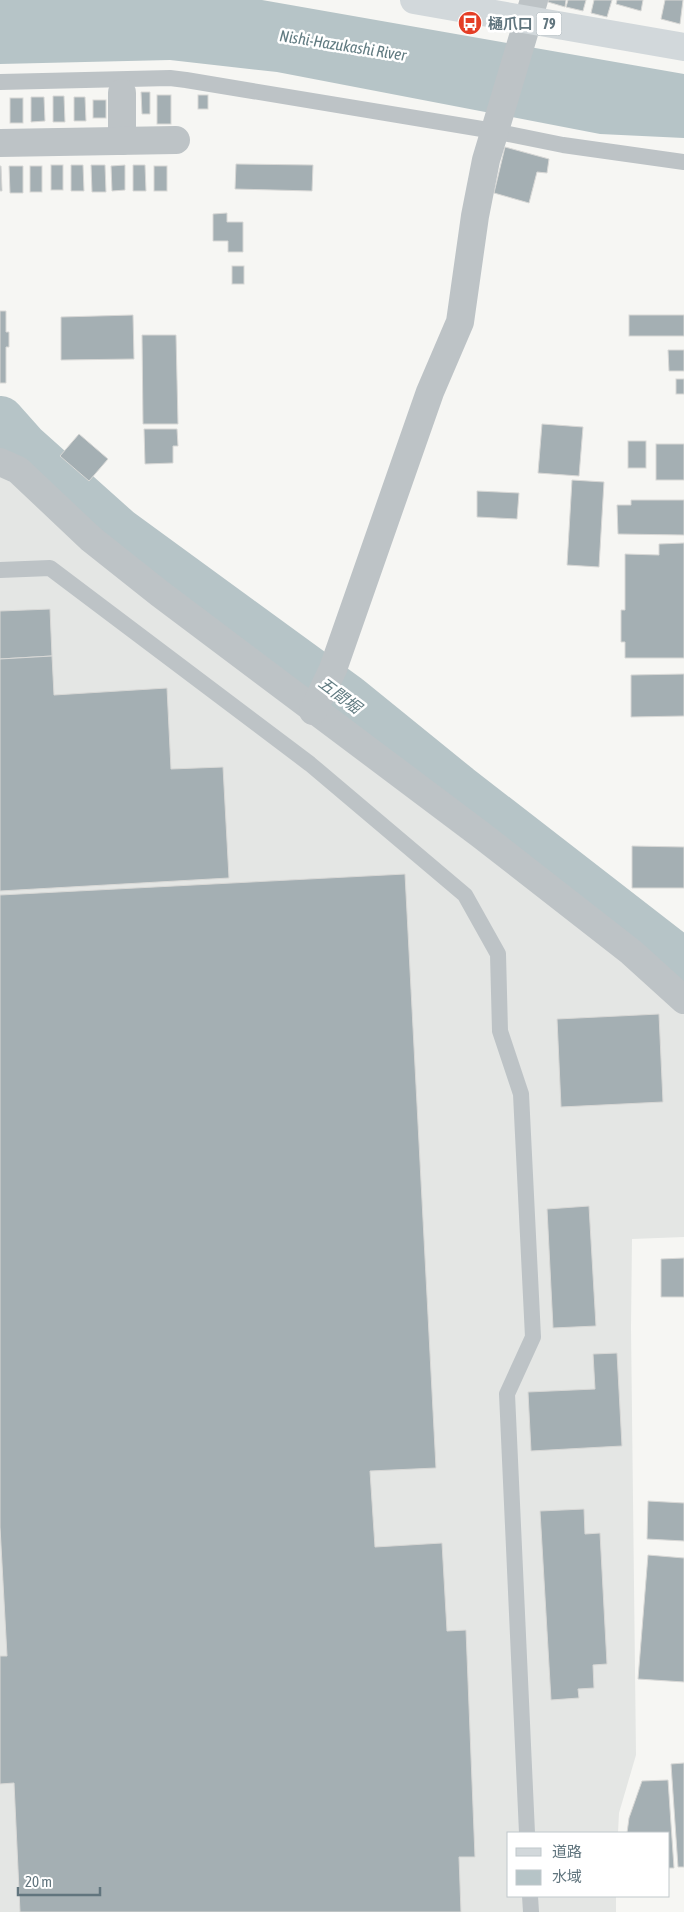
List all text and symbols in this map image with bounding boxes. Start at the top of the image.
bus stop icon: 樋爪口 [457,10,483,36]
road number: 79 [536,12,562,36]
place label: 樋爪口 [488,15,533,32]
water label: Nishi-Hazukashi River [278,26,409,64]
water label: 五間堀 [315,673,367,718]
legend [507,1832,669,1897]
text: 道路 [552,1843,582,1860]
scale bar [18,1864,100,1896]
text: 水域 [552,1868,582,1885]
text: 20 m [25,1873,52,1890]

